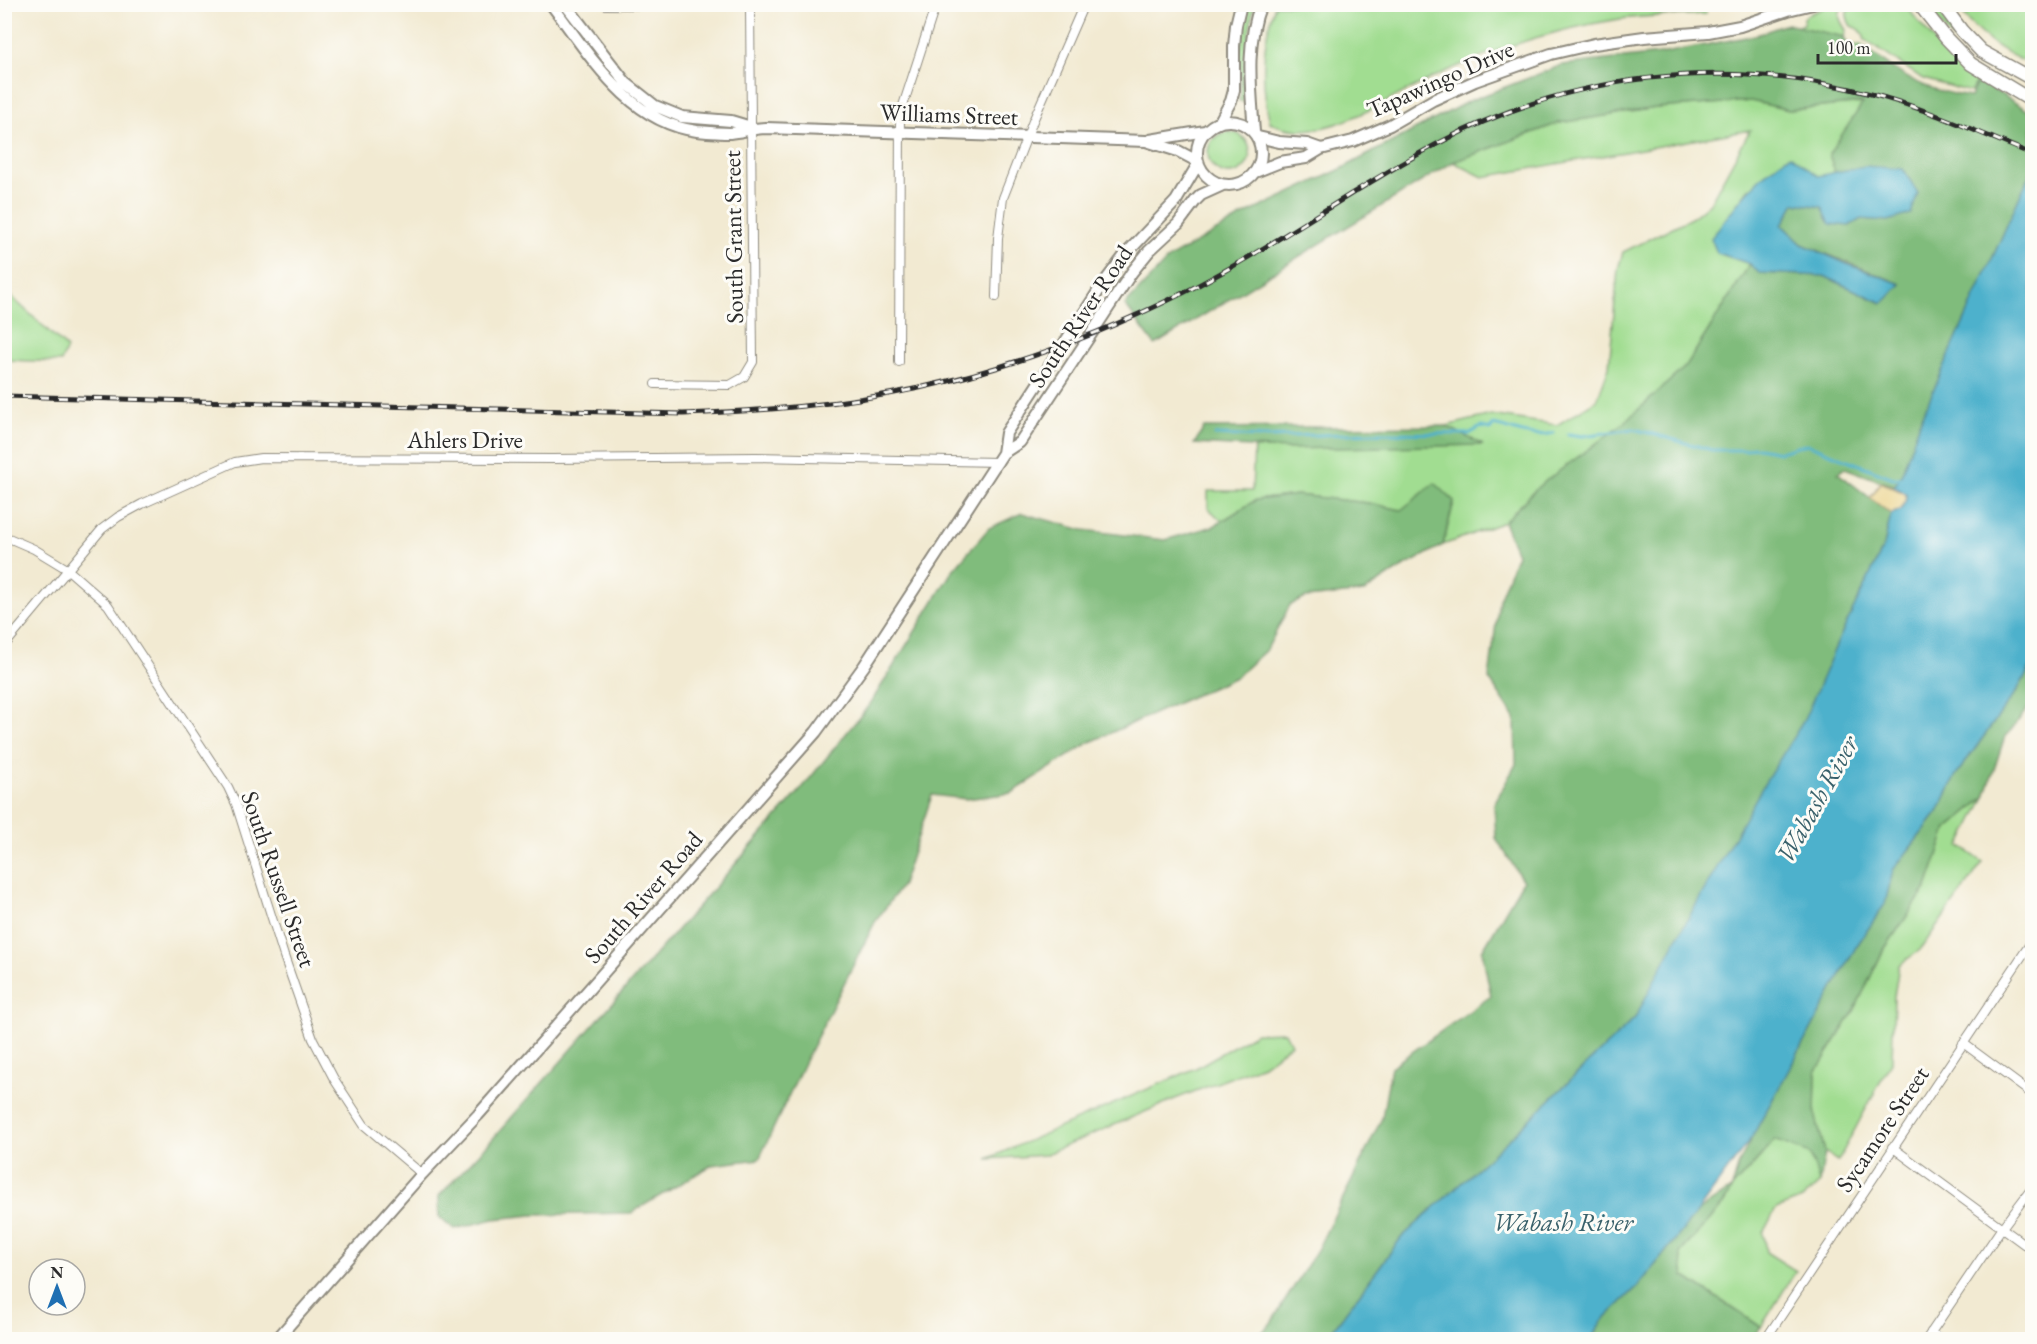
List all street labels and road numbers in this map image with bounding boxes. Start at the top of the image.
street label: Tapawingo Drive [1362,33,1518,125]
street label: Williams Street [879,96,1019,132]
street label: South Grant Street [716,150,750,324]
street label: South River Road [1021,238,1140,393]
street label: Ahlers Drive [406,424,523,455]
street label: South Russell Street [234,787,324,971]
street label: South River Road [577,824,710,970]
street label: Sycamore Street [1828,1060,1936,1198]

